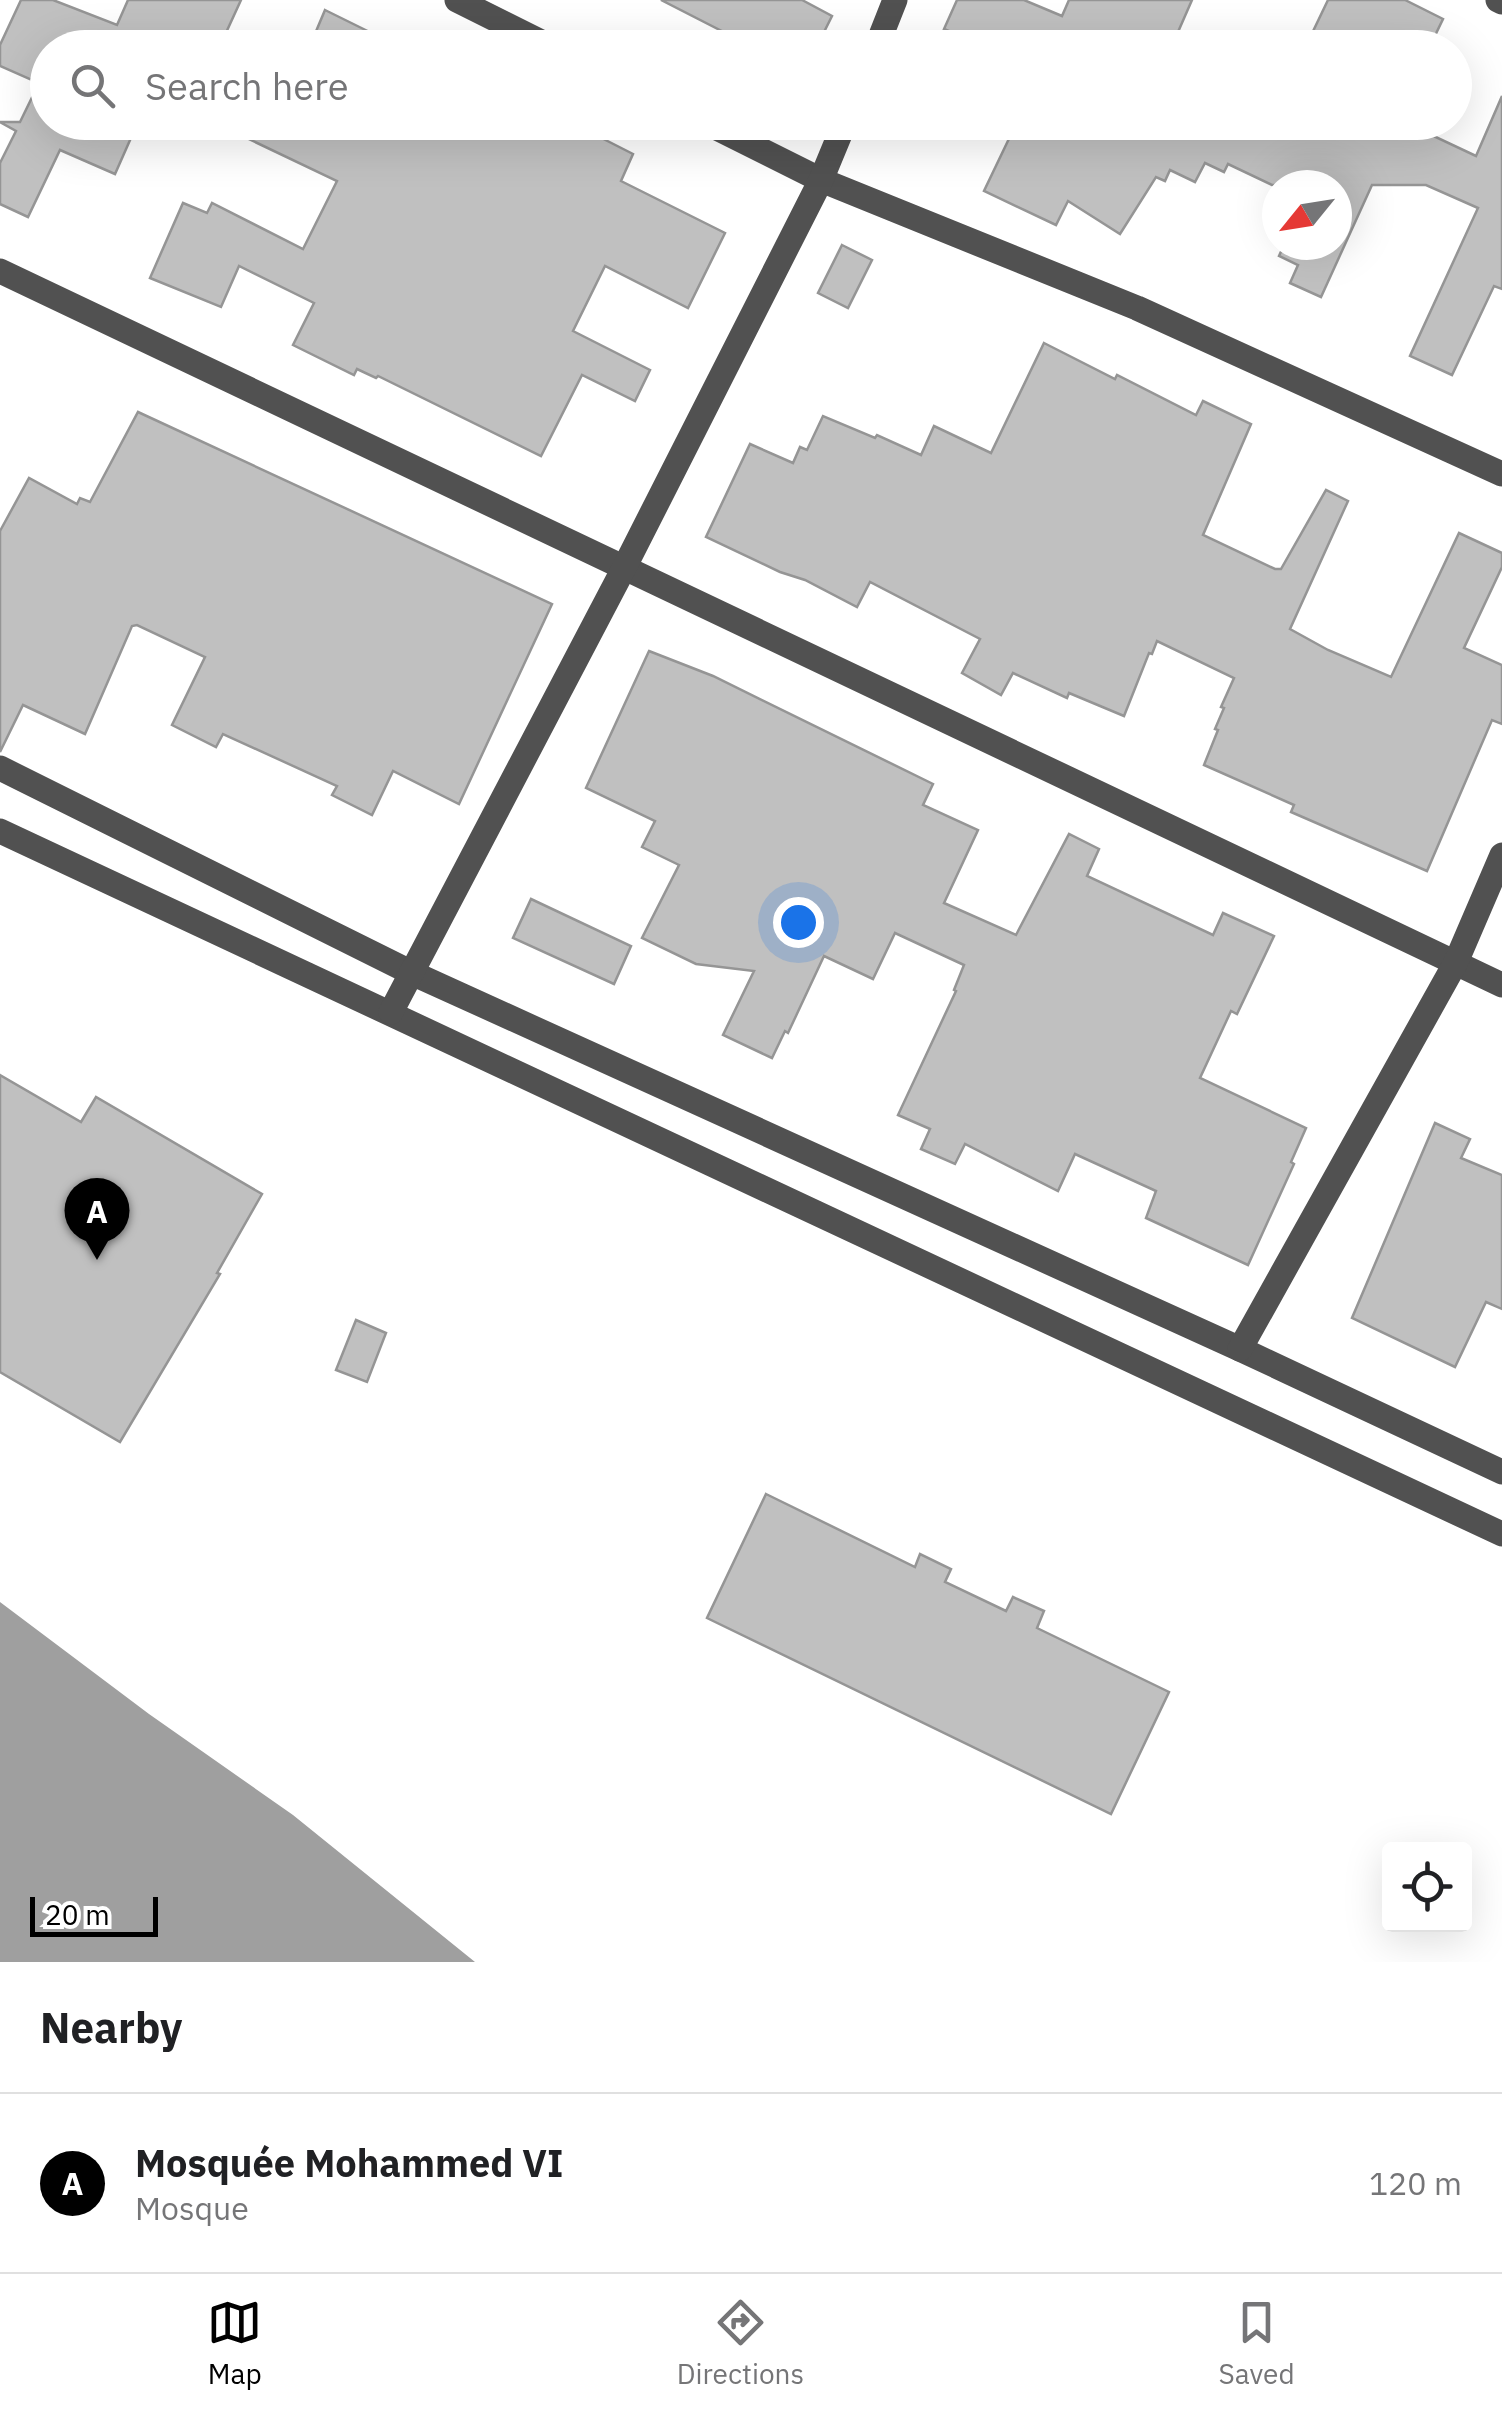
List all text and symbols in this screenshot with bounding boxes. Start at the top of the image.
search box [30,30,1472,140]
icon: search [65,58,120,113]
text: Search here [145,61,349,110]
north arrow [1262,170,1352,260]
your location [773,897,824,948]
pin: A [64,1178,130,1260]
map controls [1382,1842,1472,1932]
button: locate [1382,1842,1472,1932]
scale bar [30,1892,158,1936]
text: 20 m [45,1896,110,1933]
text: Nearby [40,2000,182,2055]
text: Mosquée Mohammed VI [135,2138,563,2187]
text: A [62,2162,83,2204]
text: 120 m [1369,2162,1462,2204]
text: Mosque [135,2187,249,2229]
tab: Map [207,2295,262,2392]
tab: Directions [677,2295,804,2392]
tab: Saved [1219,2295,1295,2392]

